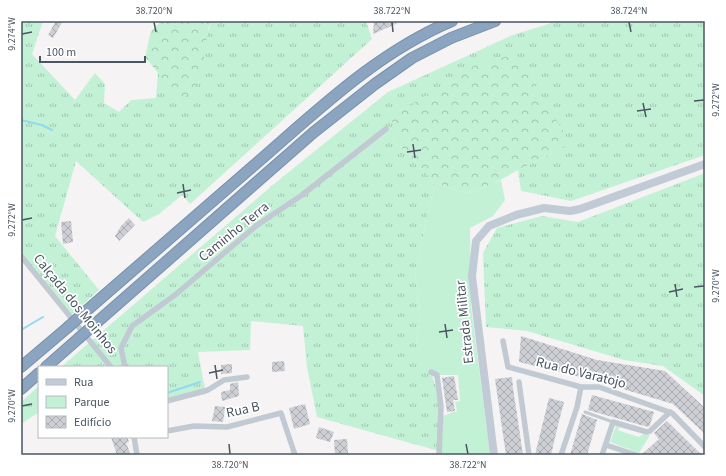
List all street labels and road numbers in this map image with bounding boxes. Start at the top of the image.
street label: Caminho Terra [194,197,274,267]
street label: Calçada dos Moinhos [28,250,122,358]
street label: Estrada Militar [451,279,479,365]
street label: Rua do Varatojo [534,352,628,394]
street label: Rua B [224,397,262,423]

